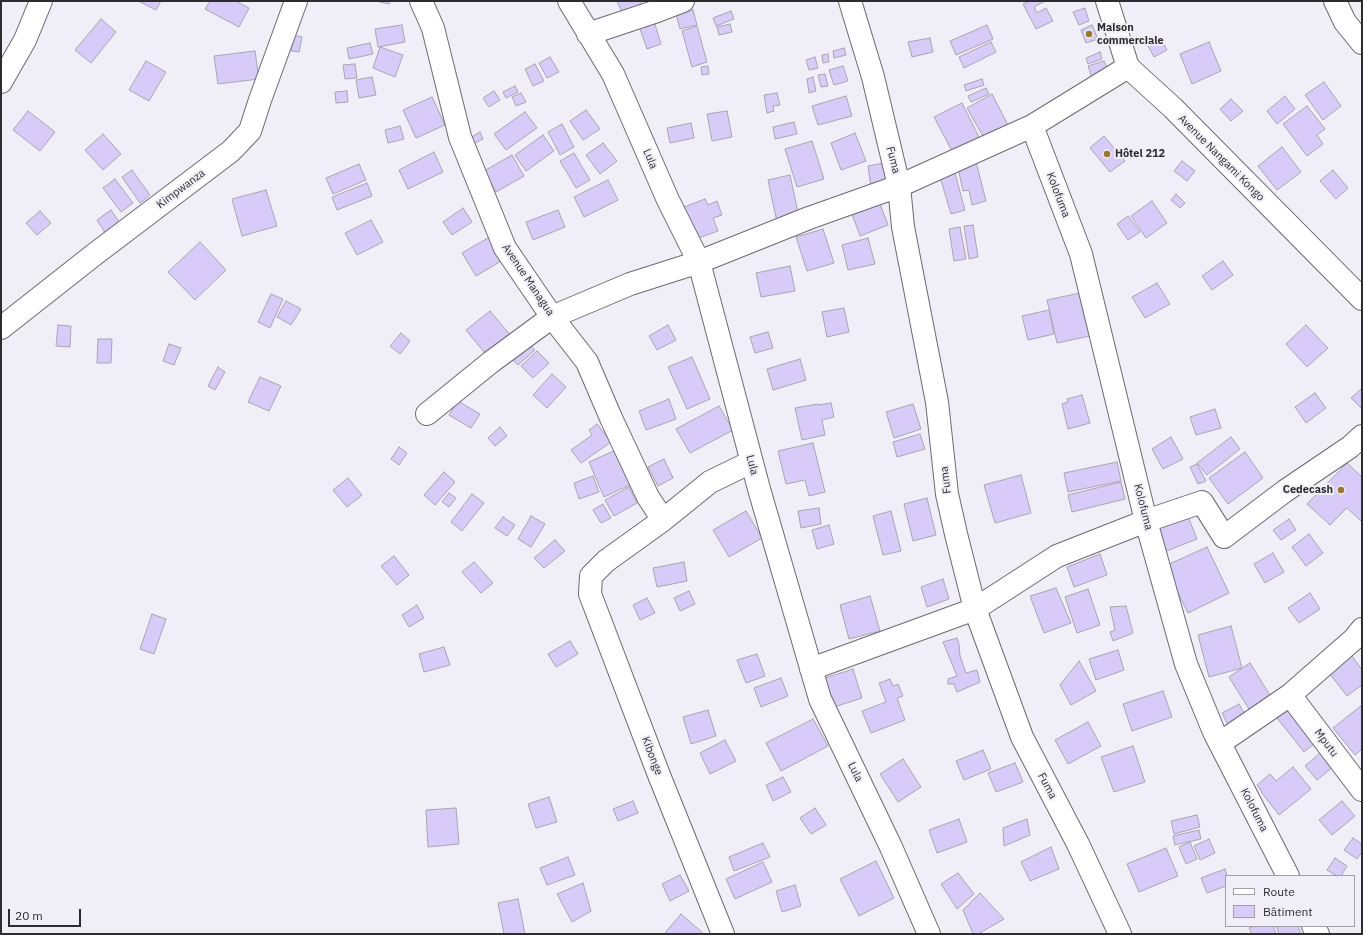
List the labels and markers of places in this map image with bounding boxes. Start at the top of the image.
place label: Maison commerciale [1097,21,1164,47]
marker: Maison commerciale [1084,29,1094,39]
place label: Hôtel 212 [1115,147,1165,161]
marker: Hôtel 212 [1102,149,1112,159]
place label: Cedecash [1283,483,1333,497]
marker: Cedecash [1336,485,1346,495]

